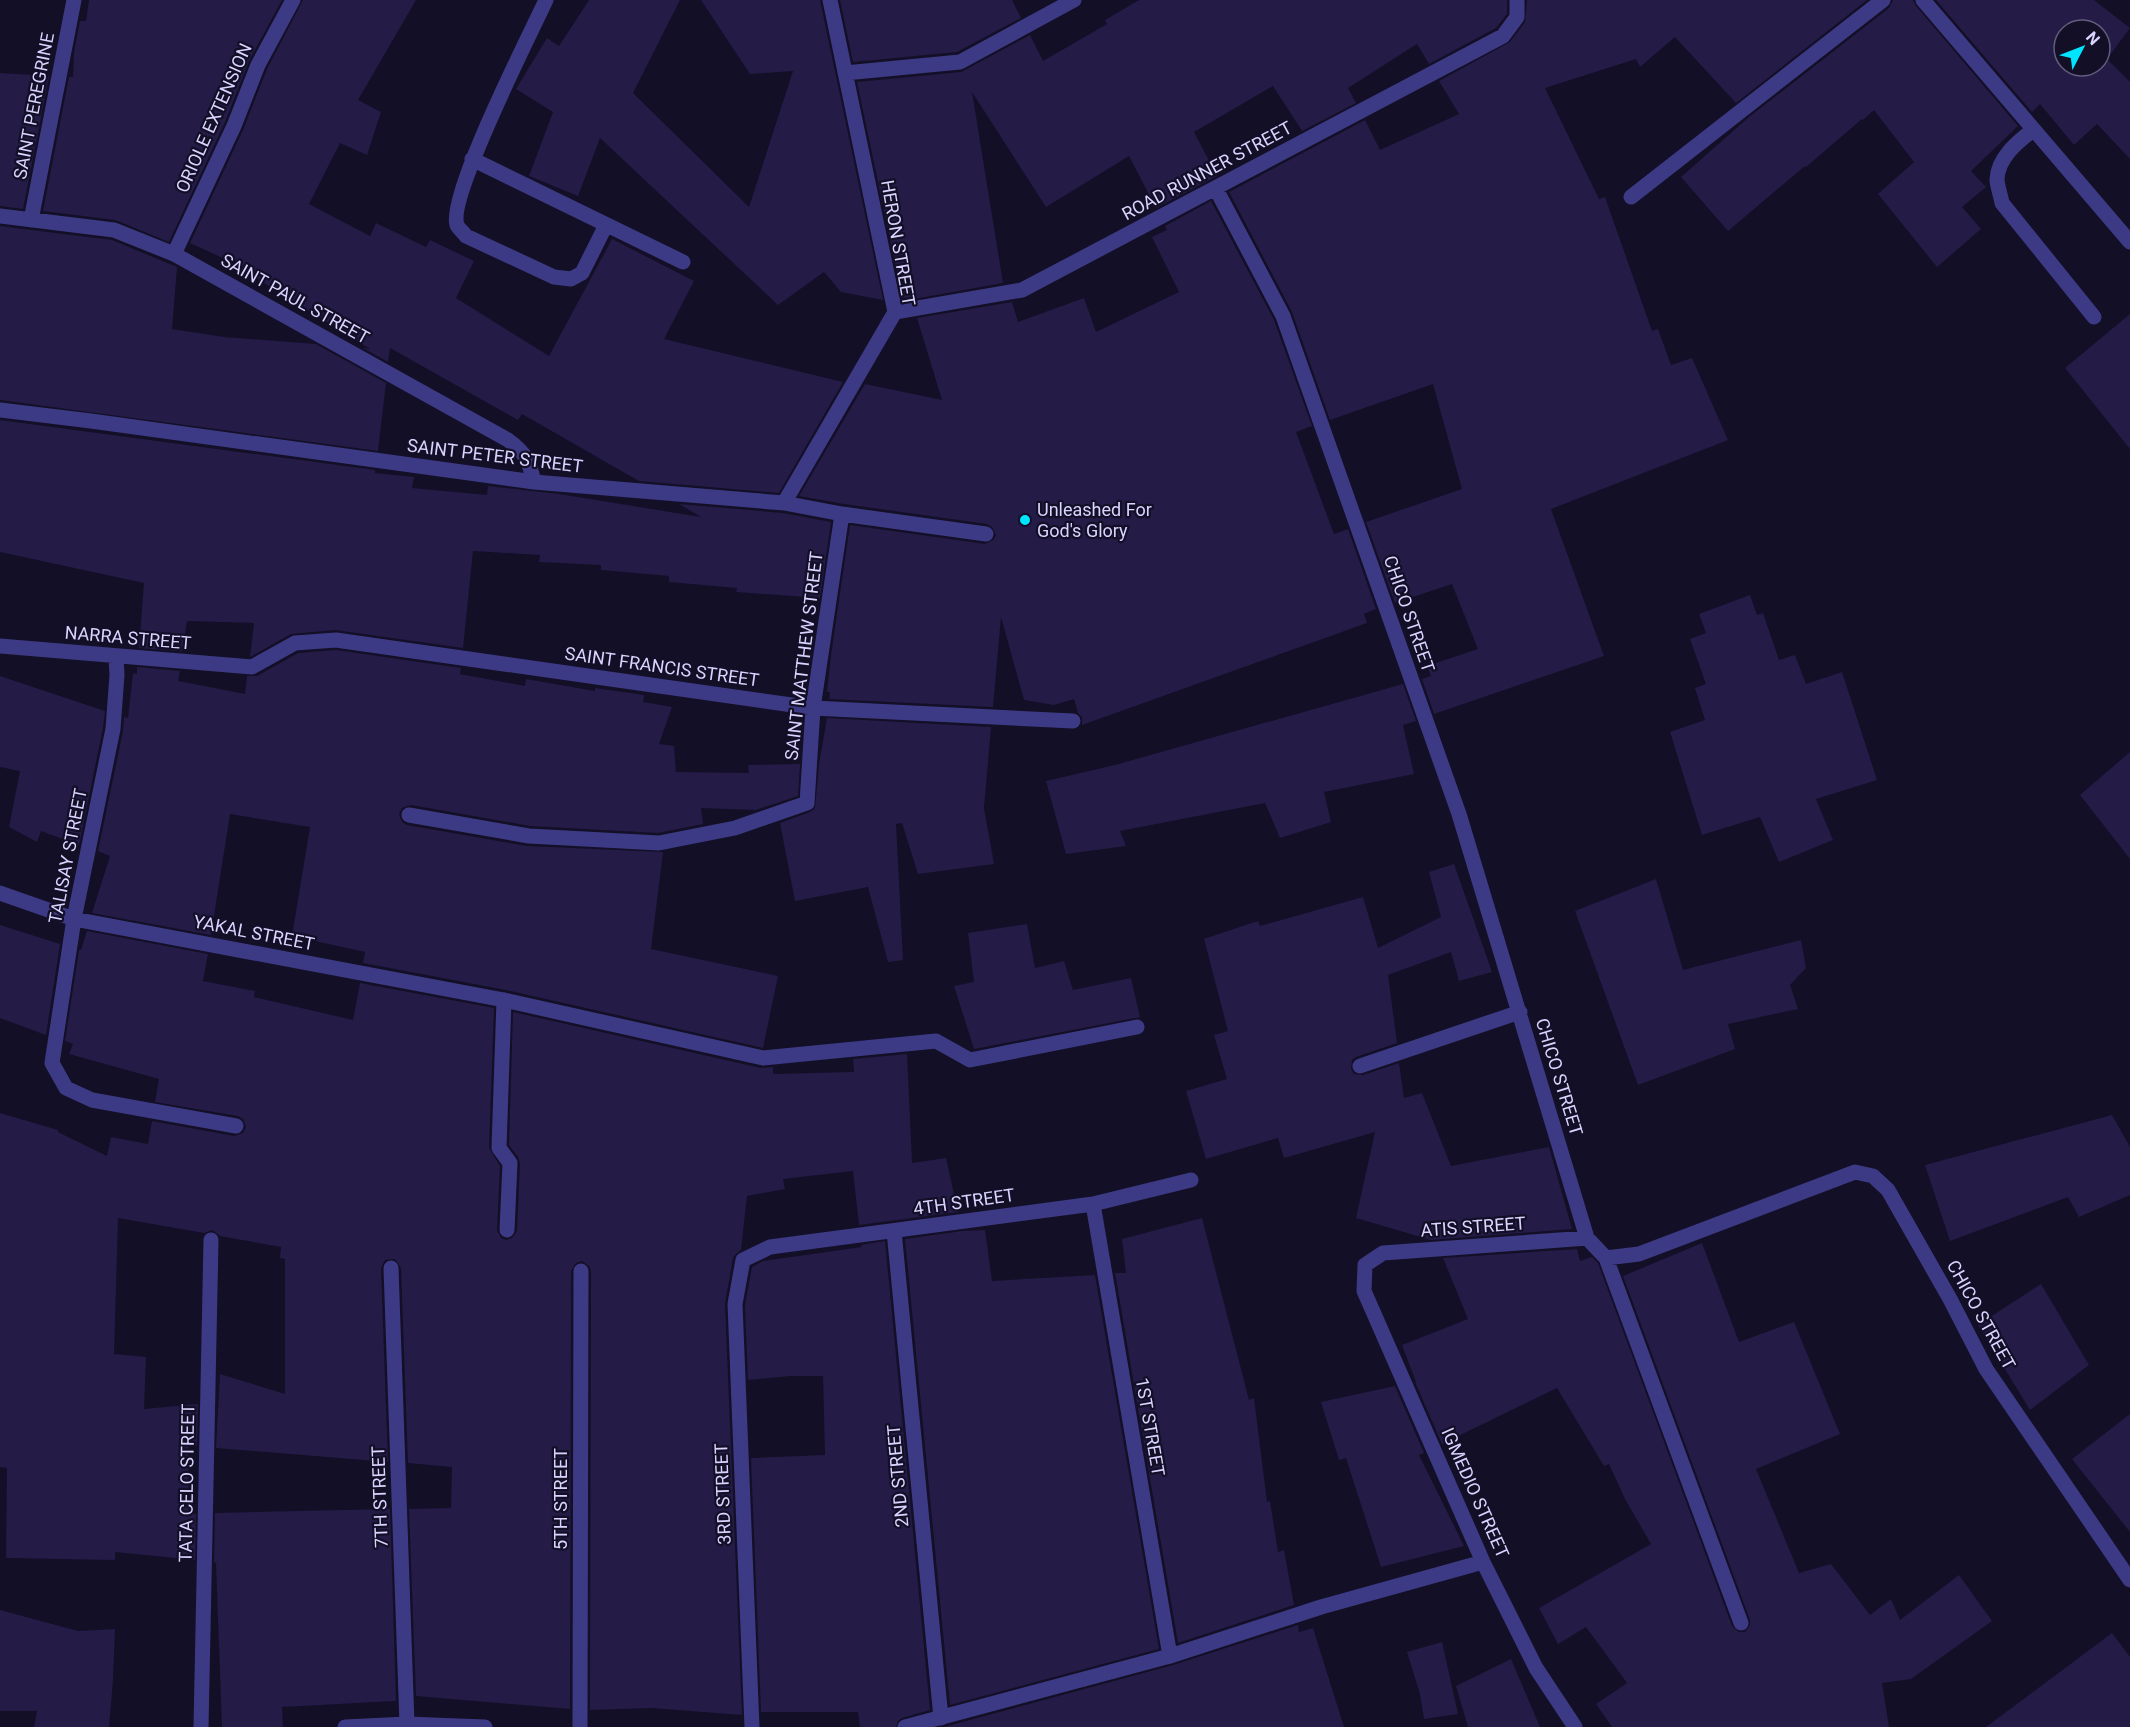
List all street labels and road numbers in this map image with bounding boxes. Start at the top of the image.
street label: SAINT PEREGRINE [9,31,58,181]
street label: ORIOLE EXTENSION [171,40,256,196]
street label: ROAD RUNNER STREET [1118,117,1296,224]
street label: HERON STREET [877,178,920,308]
street label: SAINT PAUL STREET [217,249,373,348]
street label: SAINT PETER STREET [406,434,584,477]
street label: SAINT MATTHEW STREET [780,550,827,762]
street label: CHICO STREET [1380,553,1439,675]
street label: NARRA STREET [64,622,192,654]
street label: SAINT FRANCIS STREET [564,642,761,691]
street label: TALISAY STREET [44,786,91,925]
street label: YAKAL STREET [192,910,317,955]
street label: CHICO STREET [1532,1015,1587,1138]
street label: 4TH STREET [912,1184,1016,1219]
street label: ATIS STREET [1420,1212,1526,1241]
street label: CHICO STREET [1943,1256,2020,1373]
street label: 1ST STREET [1132,1376,1170,1478]
street label: TATA CELO STREET [175,1403,198,1563]
street label: 2ND STREET [883,1424,912,1528]
street label: IGMEDIO STREET [1437,1424,1514,1562]
street label: 3RD STREET [710,1443,735,1545]
street label: 7TH STREET [367,1445,392,1548]
street label: 5TH STREET [550,1448,571,1550]

